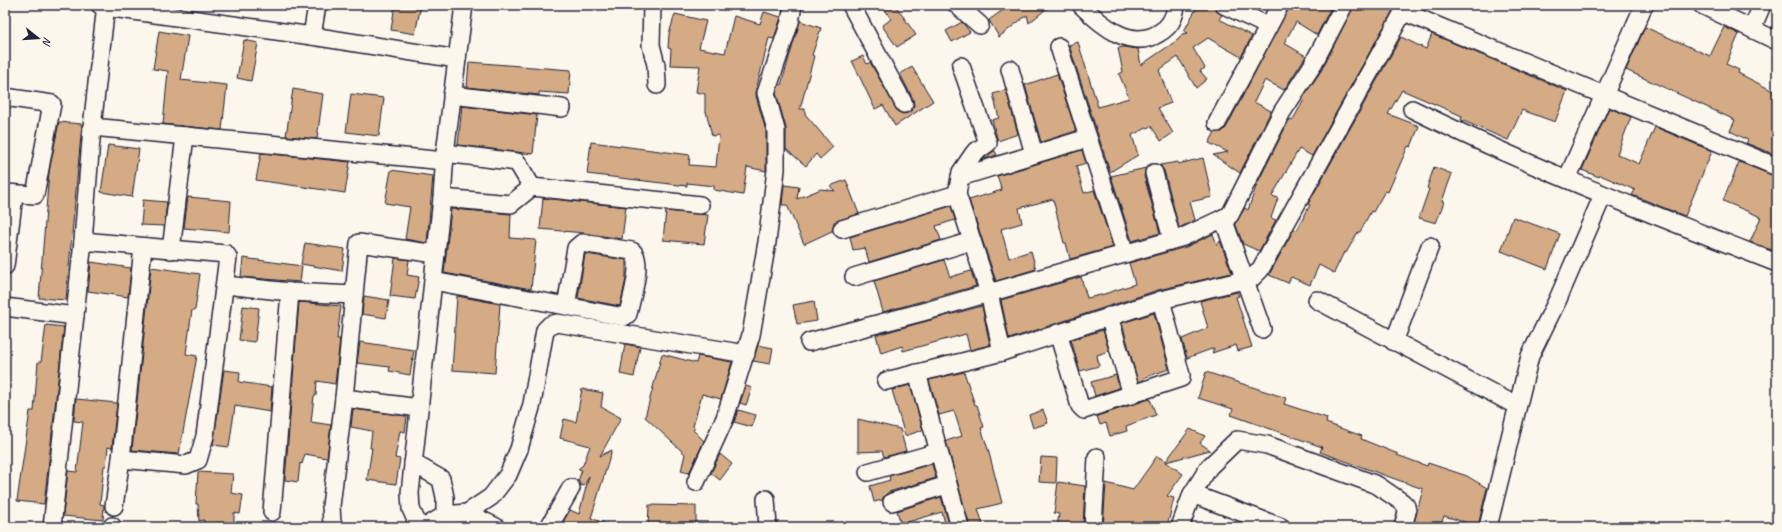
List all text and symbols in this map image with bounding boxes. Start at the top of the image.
north arrow [18,18,58,58]
text: N [39,36,55,48]

